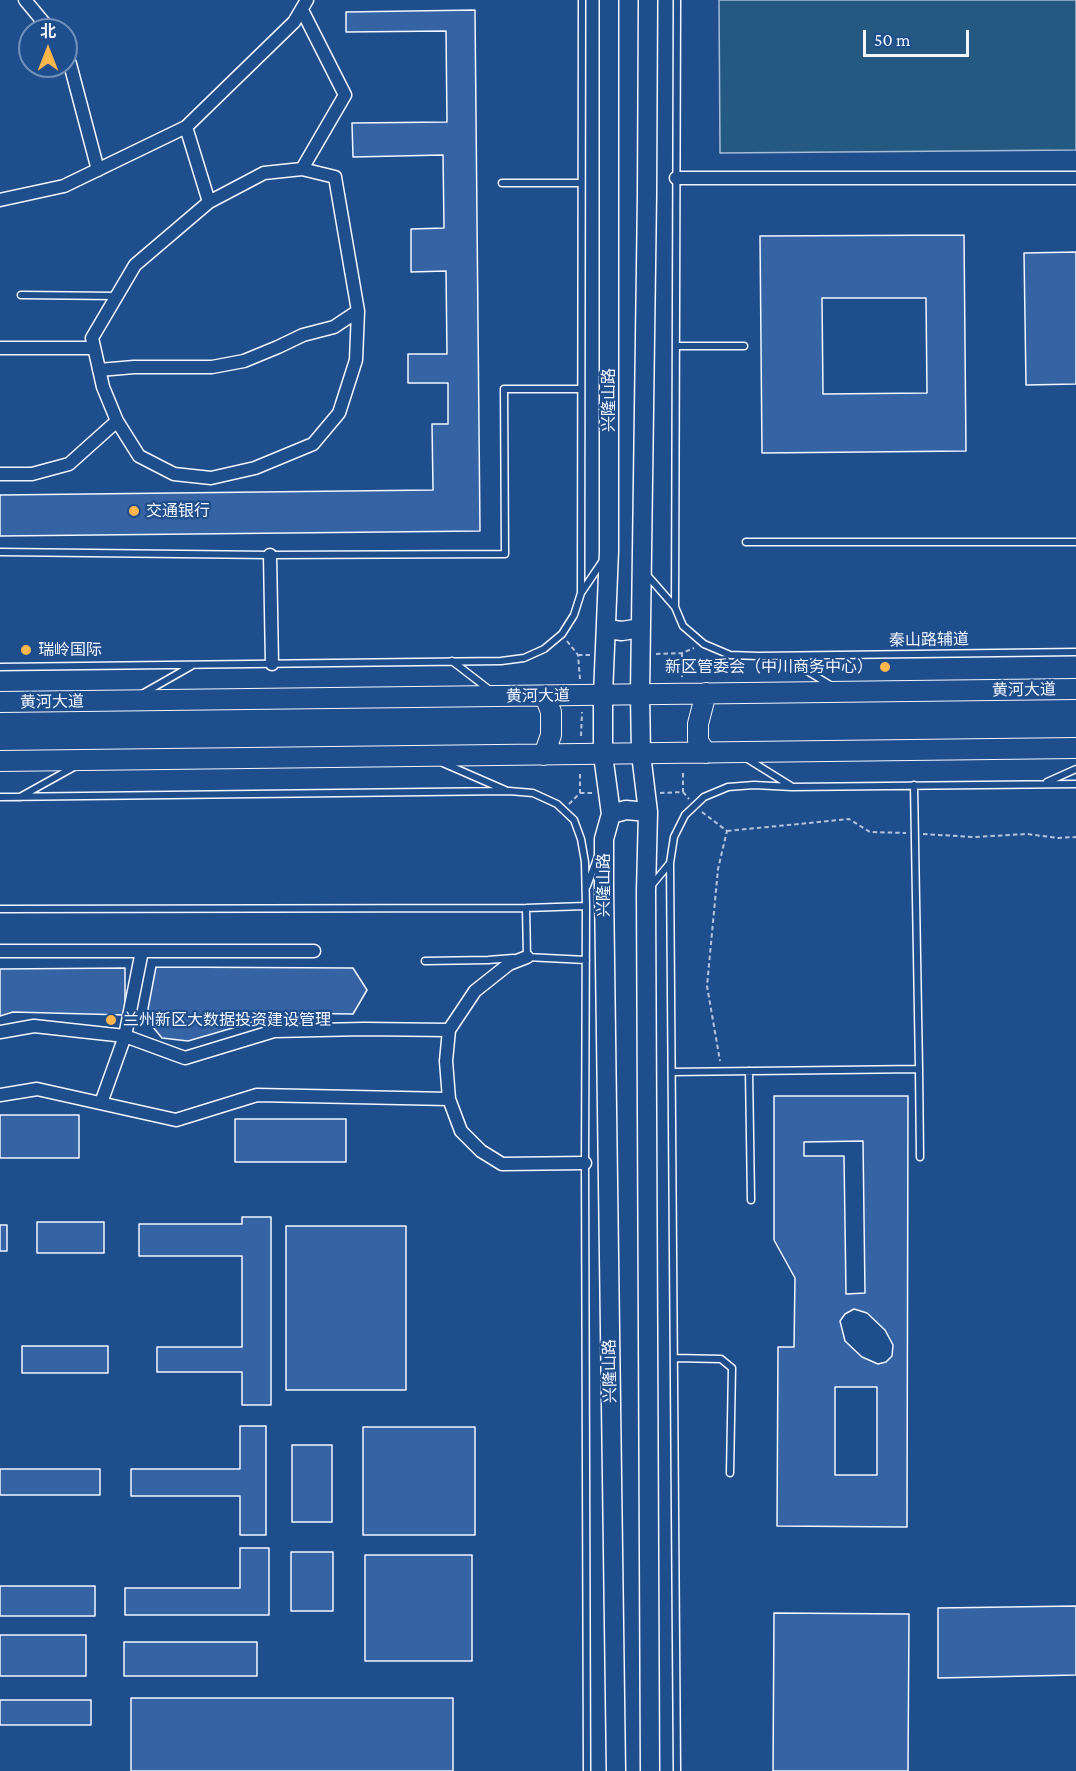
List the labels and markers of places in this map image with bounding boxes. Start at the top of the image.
place label: 交通银行 [146,501,210,521]
marker: 交通银行 [127,504,141,518]
place label: 瑞岭国际 [38,640,102,660]
marker: 瑞岭国际 [19,643,33,657]
place label: 新区管委会（中川商务中心） [665,657,873,677]
marker: 新区管委会（中川商务中心） [878,660,892,674]
place label: 兰州新区大数据投资建设管理 [123,1010,331,1030]
marker: 兰州新区大数据投资建设管理 [104,1013,118,1027]

